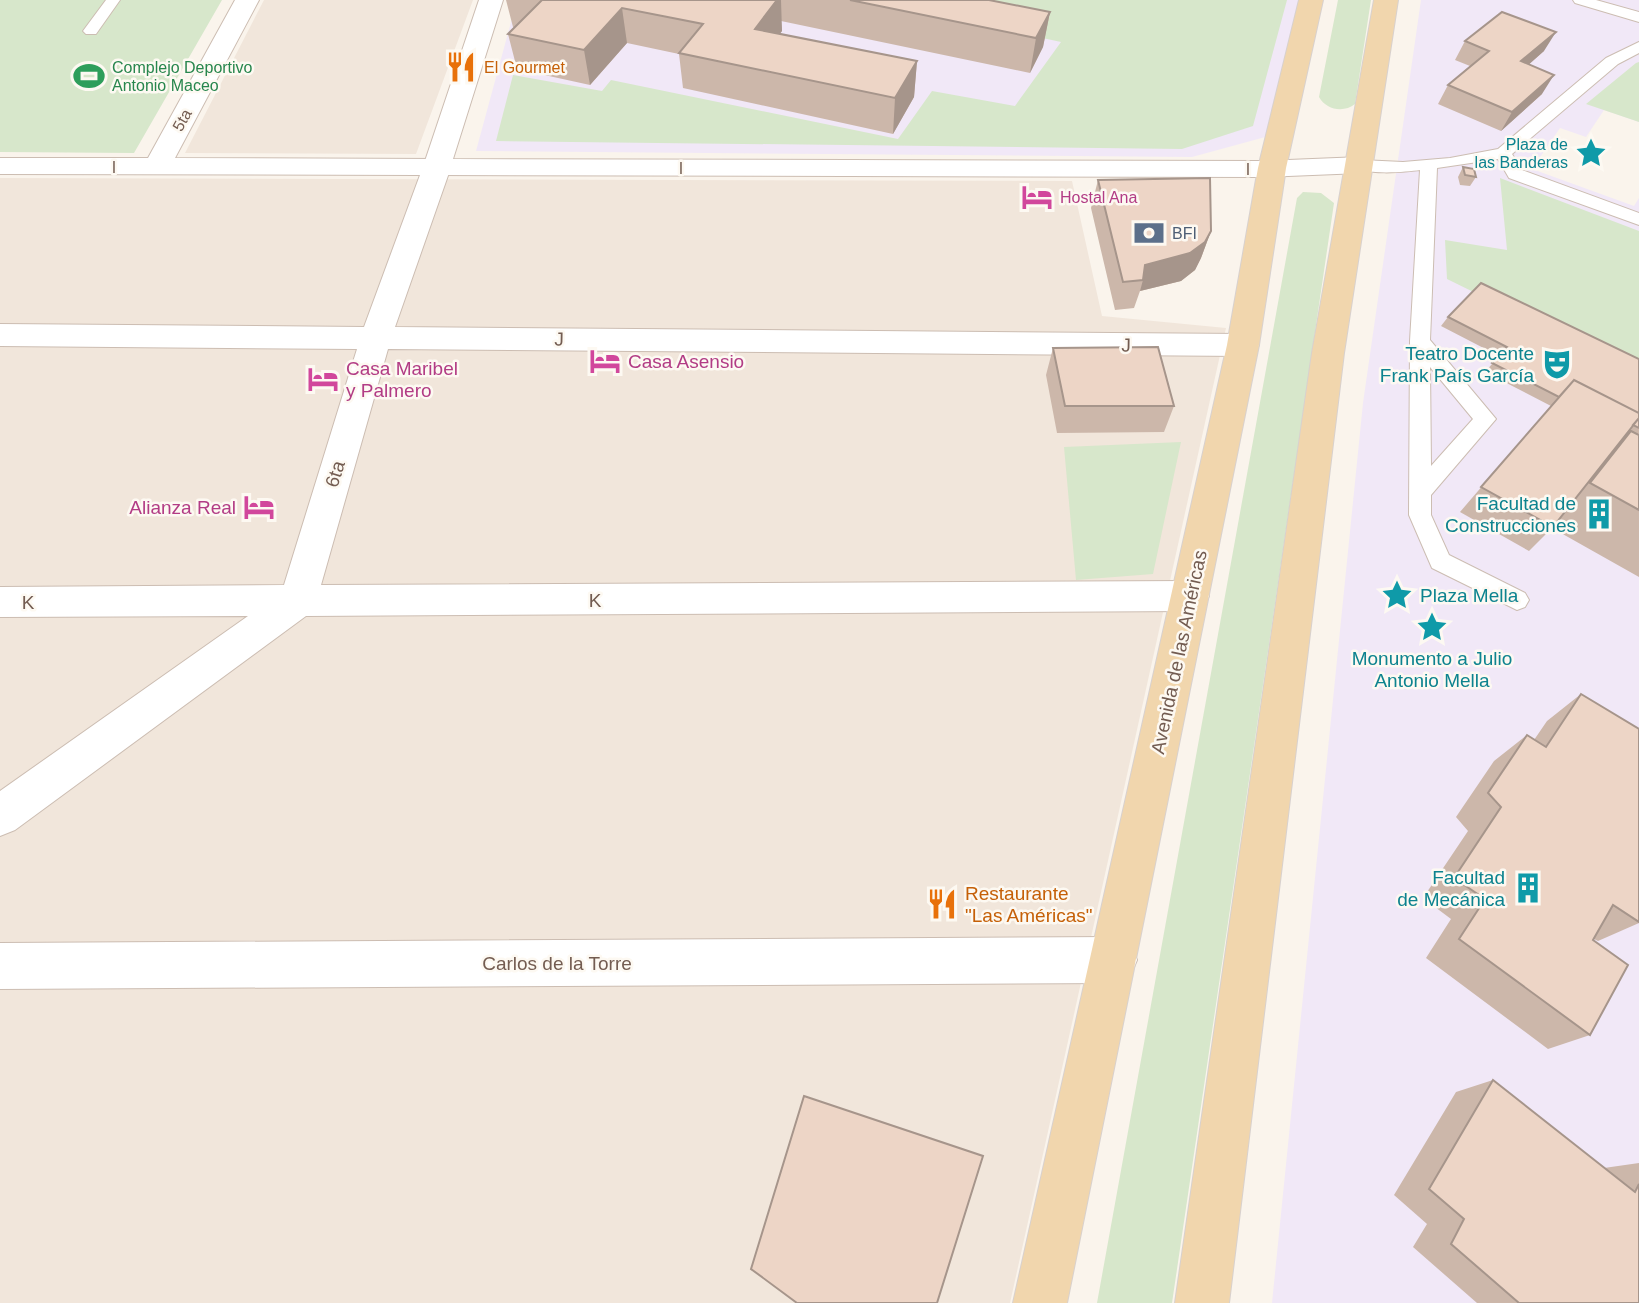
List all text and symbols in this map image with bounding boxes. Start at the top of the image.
restaurant icon: El Gourmet [444,50,478,84]
sports icon: Complejo Deportivo Antonio Maceo [72,59,106,93]
place label: Complejo Deportivo Antonio Maceo [112,59,253,94]
place label: El Gourmet [484,59,565,76]
street label: 5ta [169,106,195,134]
place label: Plaza de las Banderas [1475,136,1568,171]
place icon: Plaza de las Banderas [1574,136,1608,170]
street label: I [112,159,116,176]
street label: I [679,160,683,177]
street label: I [1246,161,1250,178]
hotel icon: Hostal Ana [1020,180,1054,214]
place label: Hostal Ana [1060,189,1137,206]
bank icon: BFI [1132,216,1166,250]
place label: BFI [1172,225,1197,242]
street label: J [554,328,564,350]
street label: J [1121,334,1131,356]
place label: Teatro Docente Frank País García [1380,343,1534,386]
hotel icon: Casa Asensio [588,344,622,378]
theatre icon: Teatro Docente Frank País García [1540,347,1574,381]
place label: Casa Asensio [628,351,744,372]
place label: Casa Maribel y Palmero [346,358,458,401]
hotel icon: Casa Maribel y Palmero [306,362,340,396]
street label: 6ta [321,458,349,490]
hotel icon: Alianza Real [242,490,276,524]
place label: Facultad de Construcciones [1445,493,1576,536]
place label: Alianza Real [129,497,236,518]
building icon: Facultad de Construcciones [1582,497,1616,531]
street label: Avenida de las Américas [1147,548,1211,756]
place icon: Plaza Mella [1380,578,1414,612]
place label: Plaza Mella [1420,585,1519,606]
street label: K [589,590,602,611]
street label: K [22,592,35,613]
place icon: Monumento a Julio Antonio Mella [1415,610,1449,644]
place label: Monumento a Julio Antonio Mella [1352,648,1512,691]
place label: Facultad de Mecánica [1397,867,1505,910]
building icon: Facultad de Mecánica [1511,871,1545,905]
place label: Restaurante "Las Américas" [965,883,1093,926]
restaurant icon: Restaurante "Las Américas" [925,887,959,921]
street label: Carlos de la Torre [482,953,632,974]

